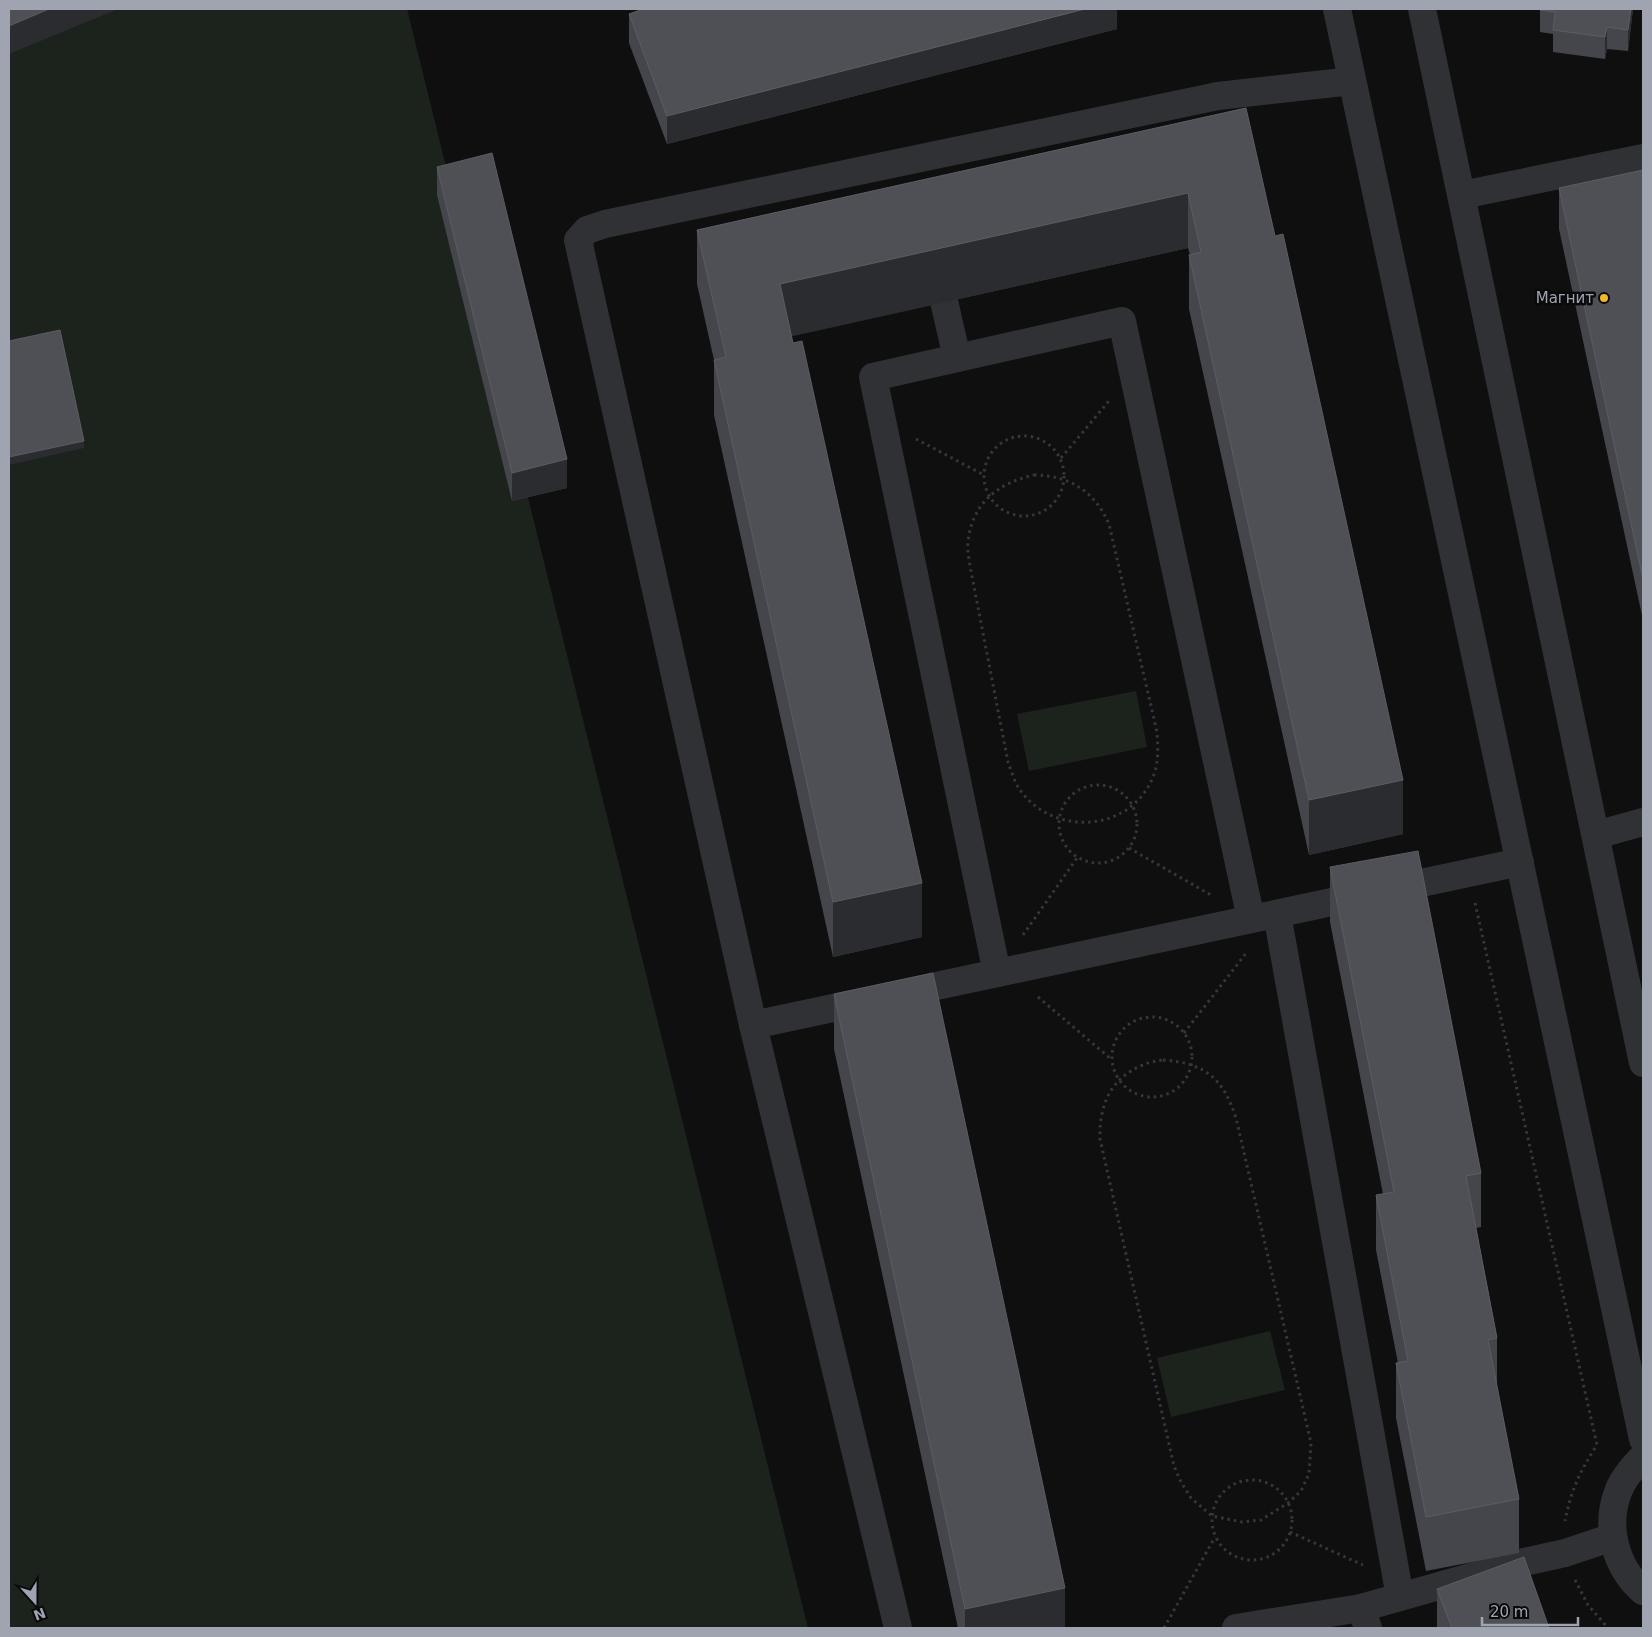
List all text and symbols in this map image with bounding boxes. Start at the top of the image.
place label: Магнит [1536,289,1594,307]
marker: Магнит [1598,292,1610,304]
north arrow [10,1577,60,1627]
scale bar [1482,1594,1578,1626]
text: 20 m [1490,1603,1528,1621]
text: N [31,1605,48,1624]

